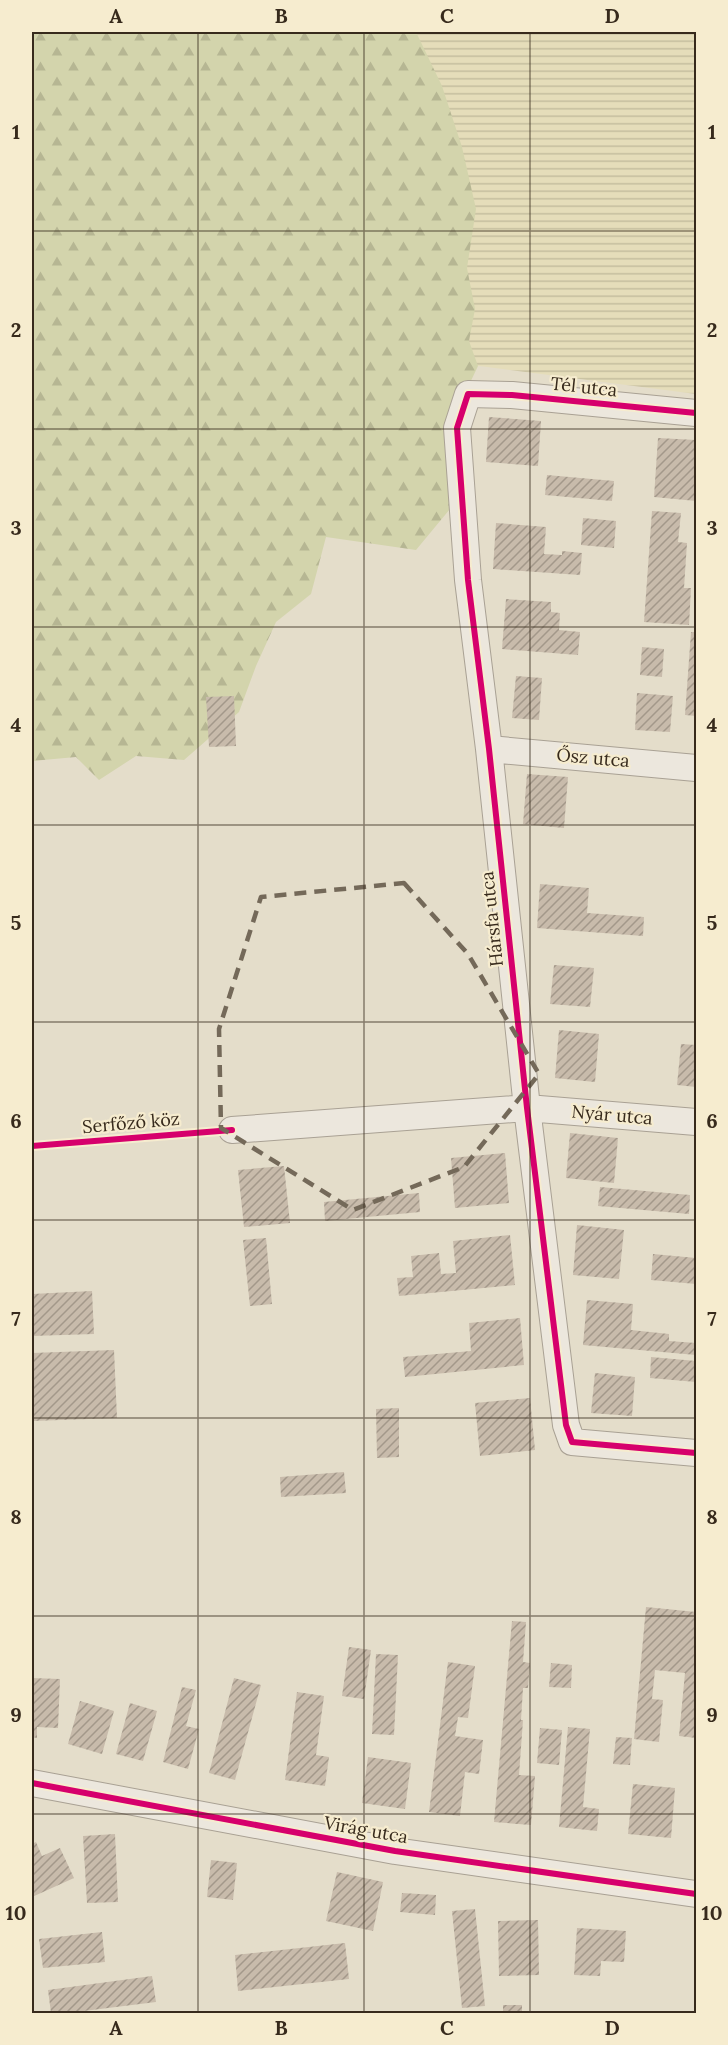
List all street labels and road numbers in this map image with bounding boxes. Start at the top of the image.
street label: Tél utca [550,372,618,401]
street label: Ősz utca [556,743,630,772]
street label: Hársfa utca [475,870,508,968]
street label: Nyár utca [570,1099,654,1130]
street label: Serfőző köz [81,1107,181,1138]
street label: Virág utca [321,1811,410,1848]

